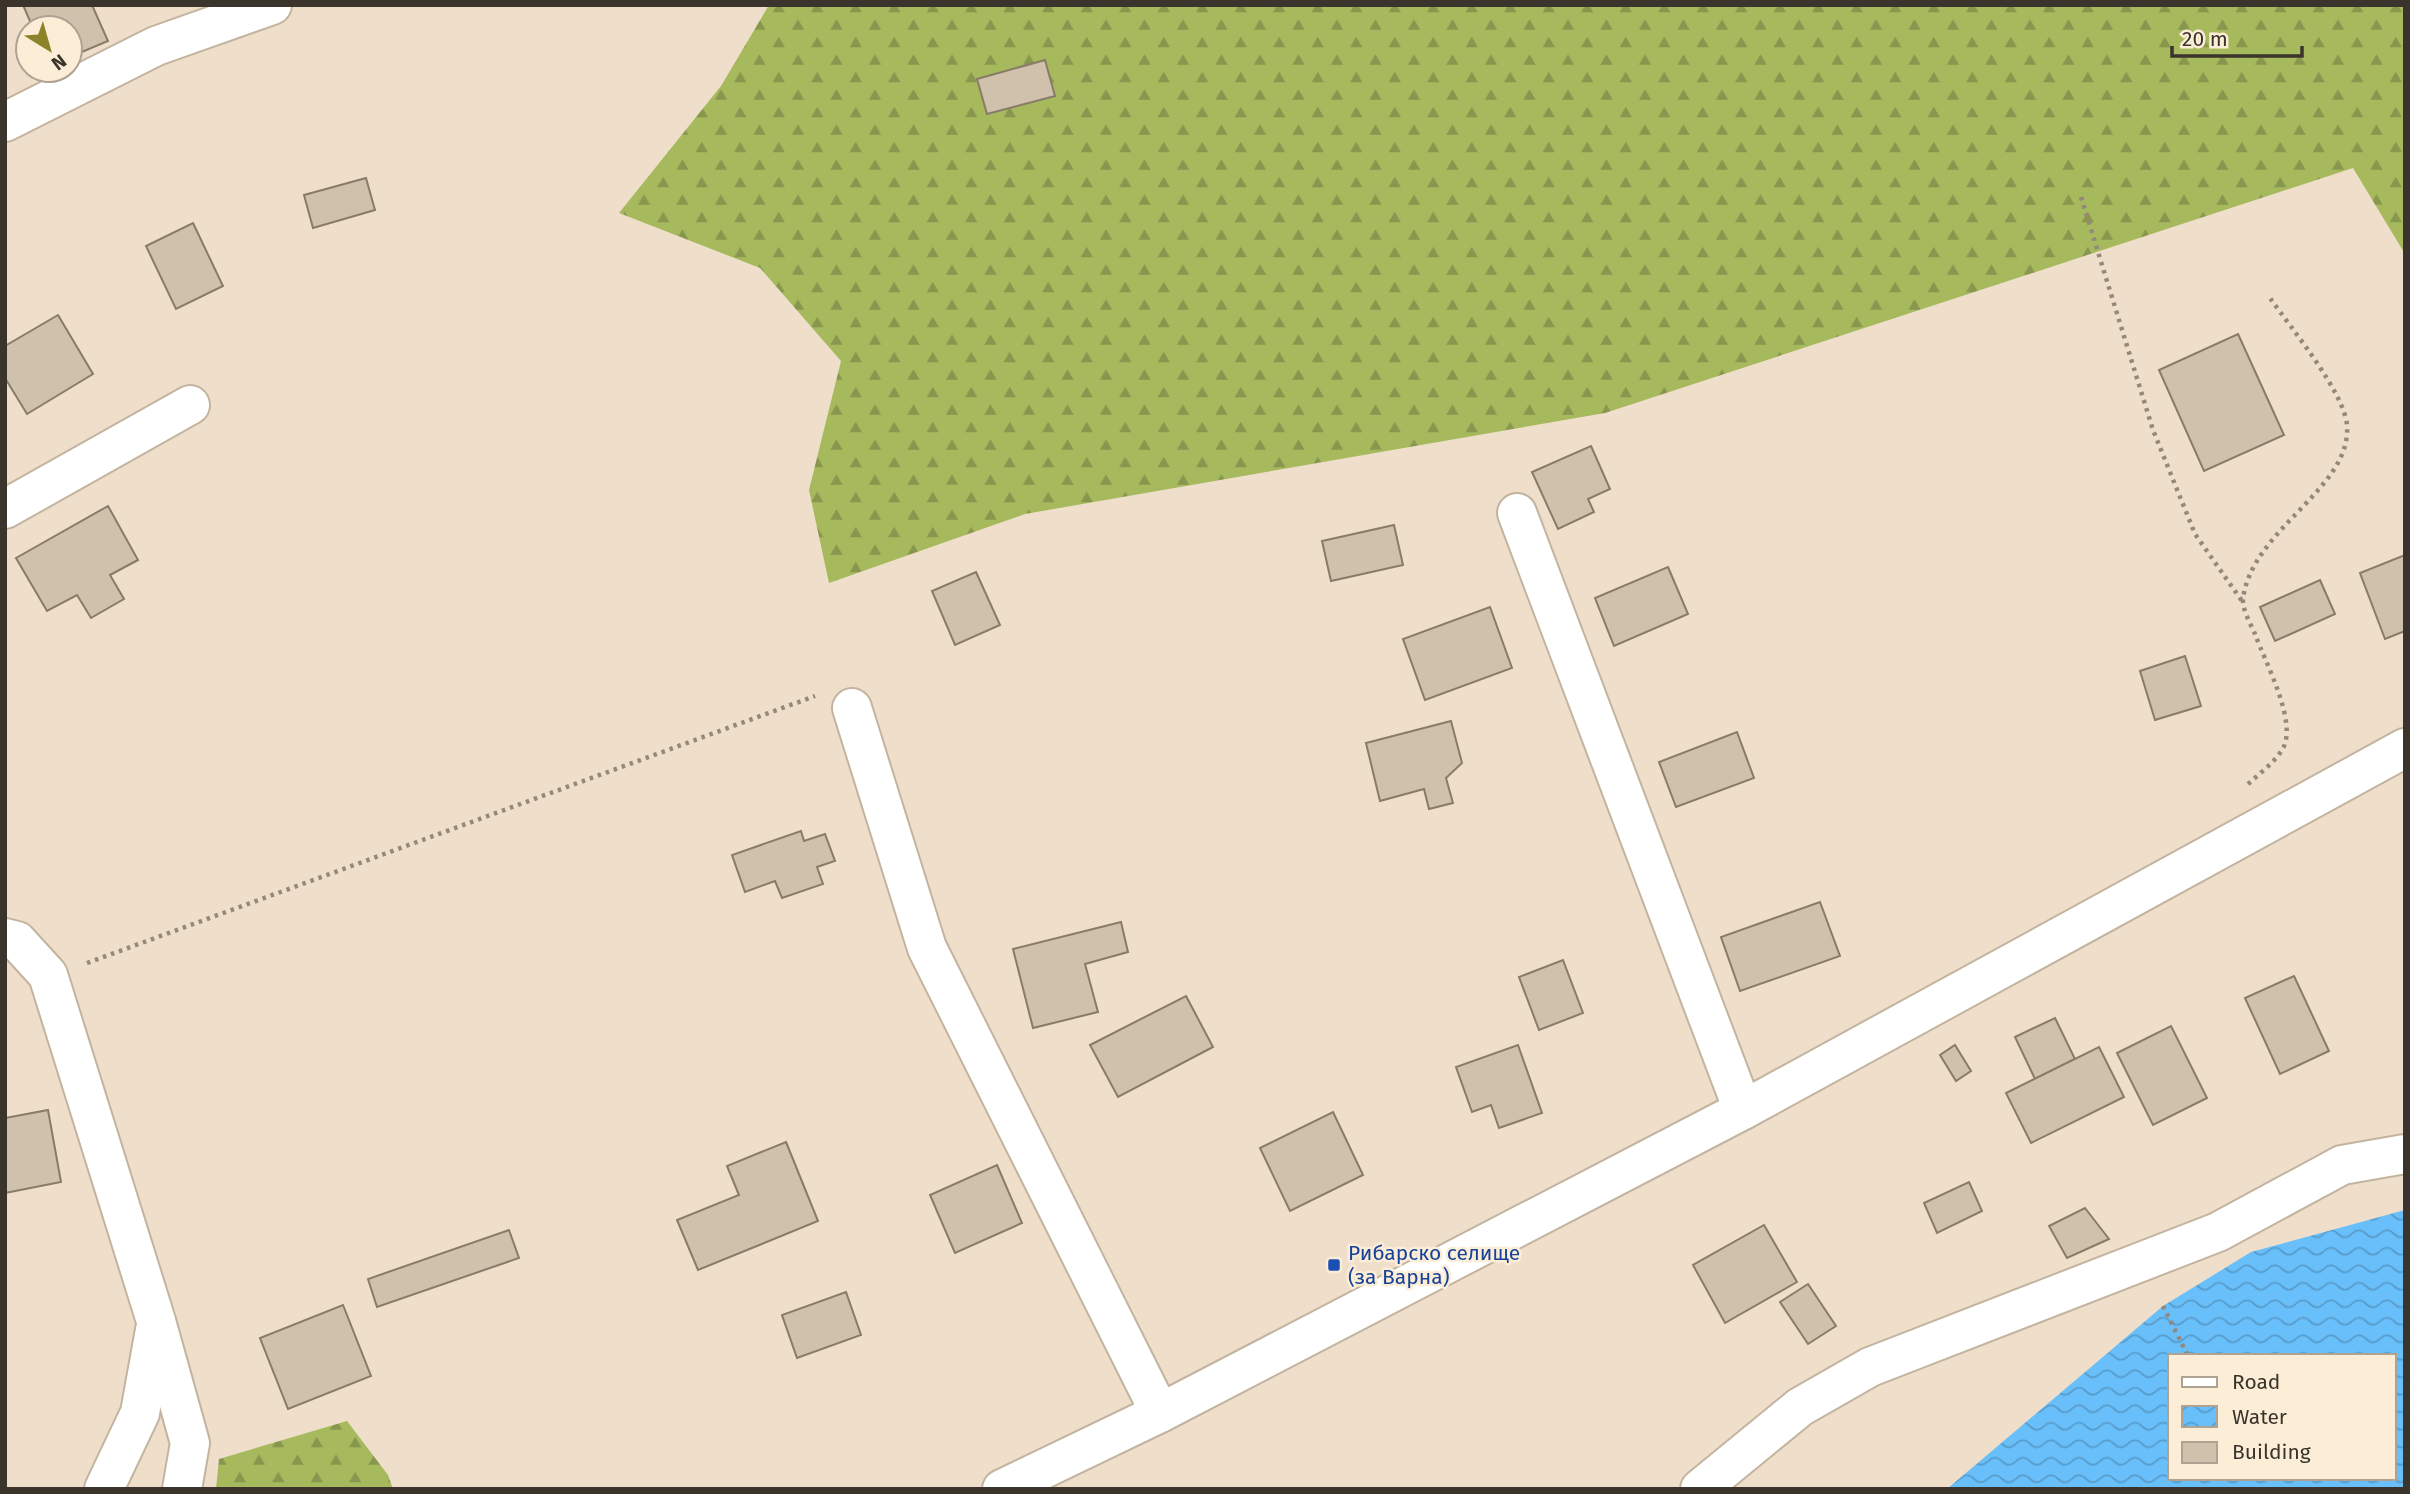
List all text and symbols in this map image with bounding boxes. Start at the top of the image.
north arrow [14,14,84,84]
scale bar [2172,14,2302,58]
text: 20 m [2182,26,2228,52]
text: N [47,49,71,75]
place label: Рибарско селище (за Варна) [1348,1240,1520,1290]
marker: Рибарско селище (за Варна) [1326,1257,1342,1273]
legend [2168,1354,2396,1480]
text: Road [2232,1369,2280,1395]
text: Water [2232,1404,2287,1430]
text: Building [2232,1439,2311,1465]

